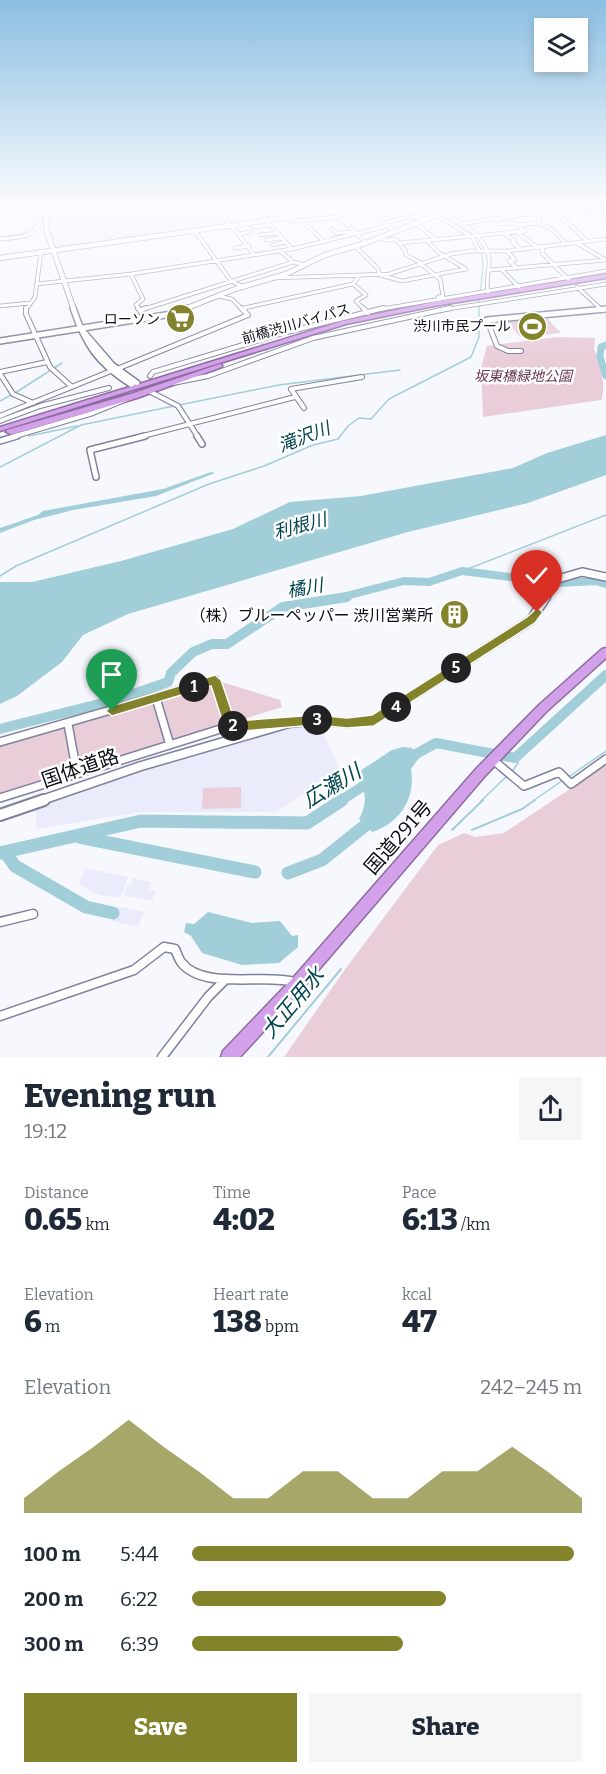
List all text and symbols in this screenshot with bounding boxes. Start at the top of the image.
map controls [534,18,588,72]
button: layers [534,18,588,72]
street label: 前橋渋川バイパス [240,300,352,348]
supermarket icon: ローソン [165,303,197,335]
sports icon: 渋川市民プール [516,310,548,342]
place label: ローソン [104,311,160,328]
place label: 渋川市民プール [413,318,511,335]
park label: 坂東橋緑地公園 [474,368,574,385]
water label: 滝沢川 [275,416,335,457]
water label: 利根川 [271,508,331,544]
pin [511,550,562,612]
icon: check [520,559,553,592]
water label: 橘川 [285,574,327,602]
building icon: （株）ブルーペッパー 渋川営業所 [438,599,470,631]
place label: （株）ブルーペッパー 渋川営業所 [190,606,433,625]
pin [86,649,137,711]
pin: 5 [441,653,471,683]
icon: arrive [95,658,128,691]
text: 5 [452,658,460,677]
pin: 1 [179,672,209,702]
text: 1 [191,677,197,696]
pin: 4 [381,692,411,722]
text: 4 [391,697,401,716]
pin: 3 [302,705,332,735]
text: 3 [312,710,322,729]
pin: 2 [218,711,248,741]
text: 2 [228,716,238,735]
street label: 国体道路 [38,744,122,792]
water label: 広瀬川 [298,758,367,813]
street label: 国道291号 [359,795,437,879]
water label: 大正用水 [256,961,331,1044]
text: Evening run [24,1076,216,1116]
button: share [519,1077,582,1140]
text: 19:12 [24,1119,67,1143]
text: Distance [24,1183,89,1202]
text: Time [213,1183,251,1202]
text: Pace [402,1183,437,1202]
text: 0.65 [24,1202,82,1238]
text: 4:02 [213,1202,275,1238]
text: 6:13 [402,1202,458,1238]
text: km [82,1215,110,1234]
text: /km [458,1215,490,1234]
text: Elevation [24,1285,94,1304]
text: Heart rate [213,1285,289,1304]
text: kcal [402,1285,432,1304]
text: 6 [24,1304,42,1340]
text: 138 [213,1304,262,1340]
text: 47 [402,1304,437,1340]
text: m [42,1317,60,1336]
text: bpm [262,1317,299,1336]
text: Elevation [24,1375,111,1399]
text: 242–245 m [480,1375,582,1399]
text: 100 m [24,1542,81,1566]
text: 5:44 [120,1542,158,1566]
text: 200 m [24,1587,83,1611]
text: 6:22 [120,1587,158,1611]
text: 300 m [24,1632,84,1656]
text: 6:39 [120,1632,159,1656]
button: Save [24,1693,297,1762]
button: Share [309,1693,582,1762]

